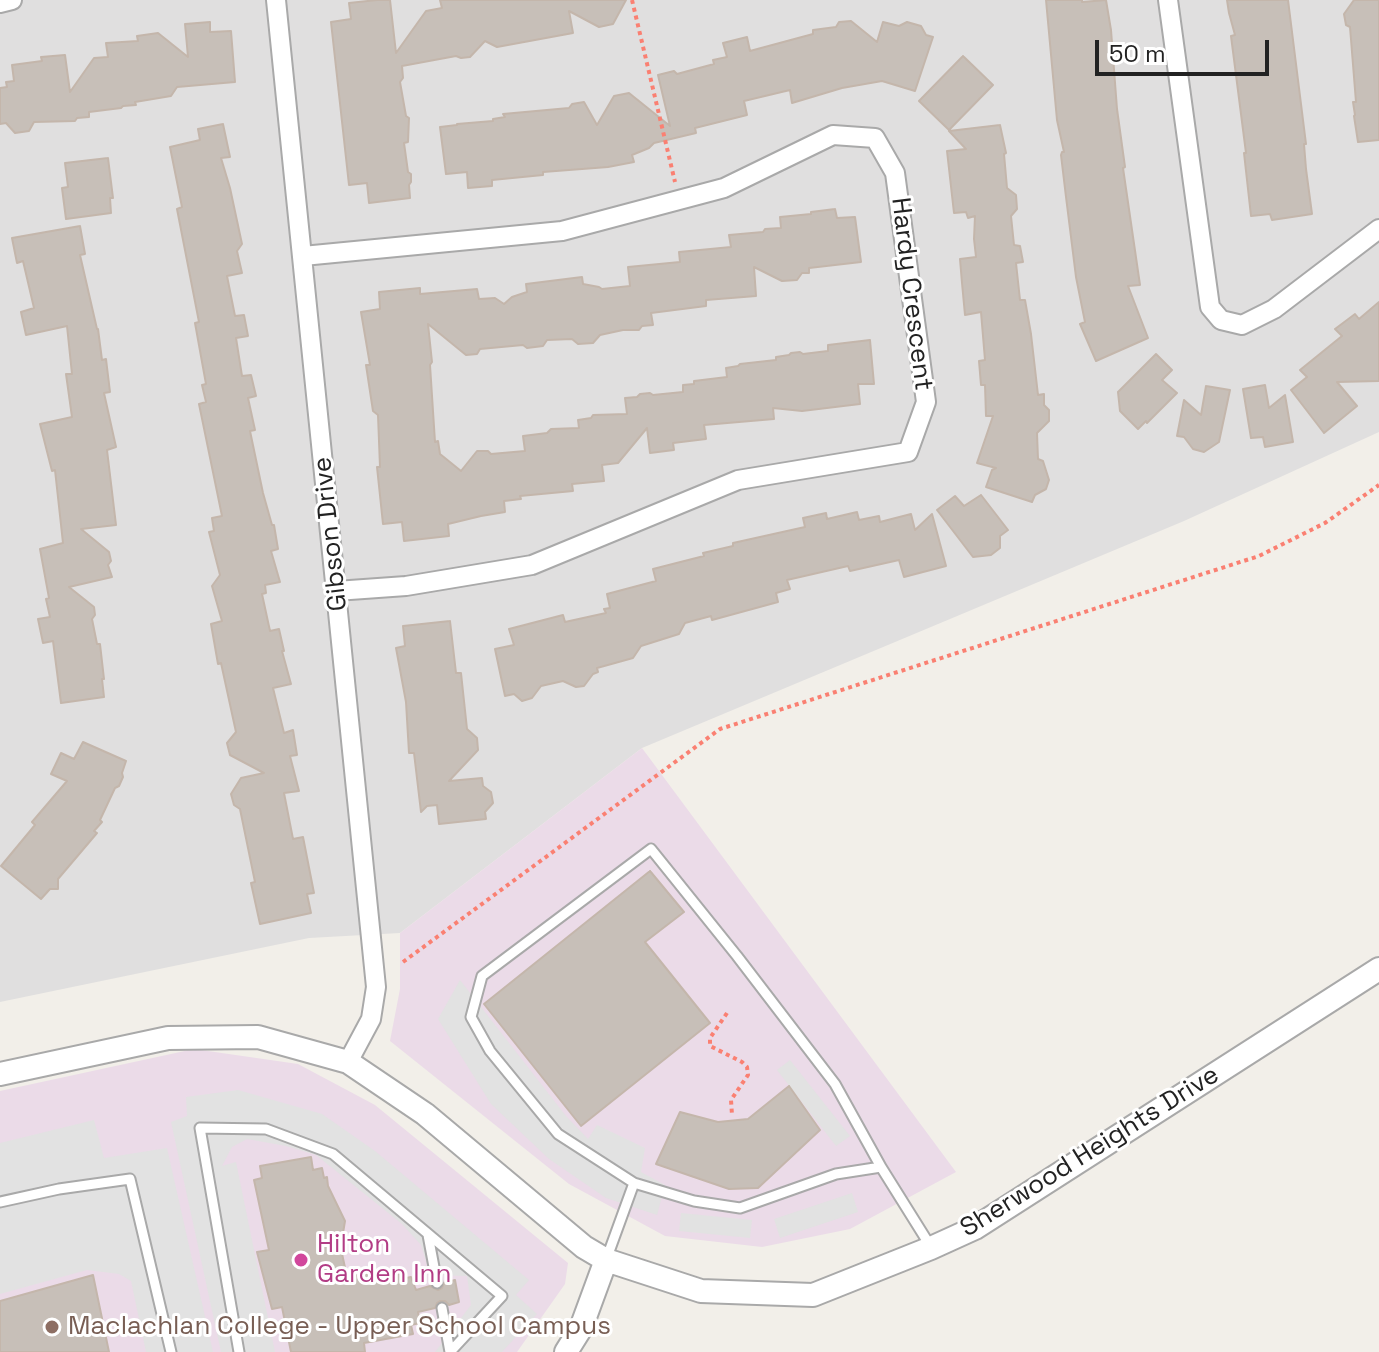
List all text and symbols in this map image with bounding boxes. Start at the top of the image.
scale bar [1099,24,1273,74]
text: 50 m [1109,38,1166,69]
street label: Hardy Crescent [884,196,938,392]
street label: Gibson Drive [307,455,355,613]
street label: Sherwood Heights Drive [955,1060,1225,1244]
place label: Hilton Garden Inn [317,1229,451,1290]
marker: Hilton Garden Inn [292,1251,310,1269]
place label: Maclachlan College - Upper School Campus [68,1311,611,1343]
marker: Maclachlan College - Upper School Campus [43,1318,61,1336]

